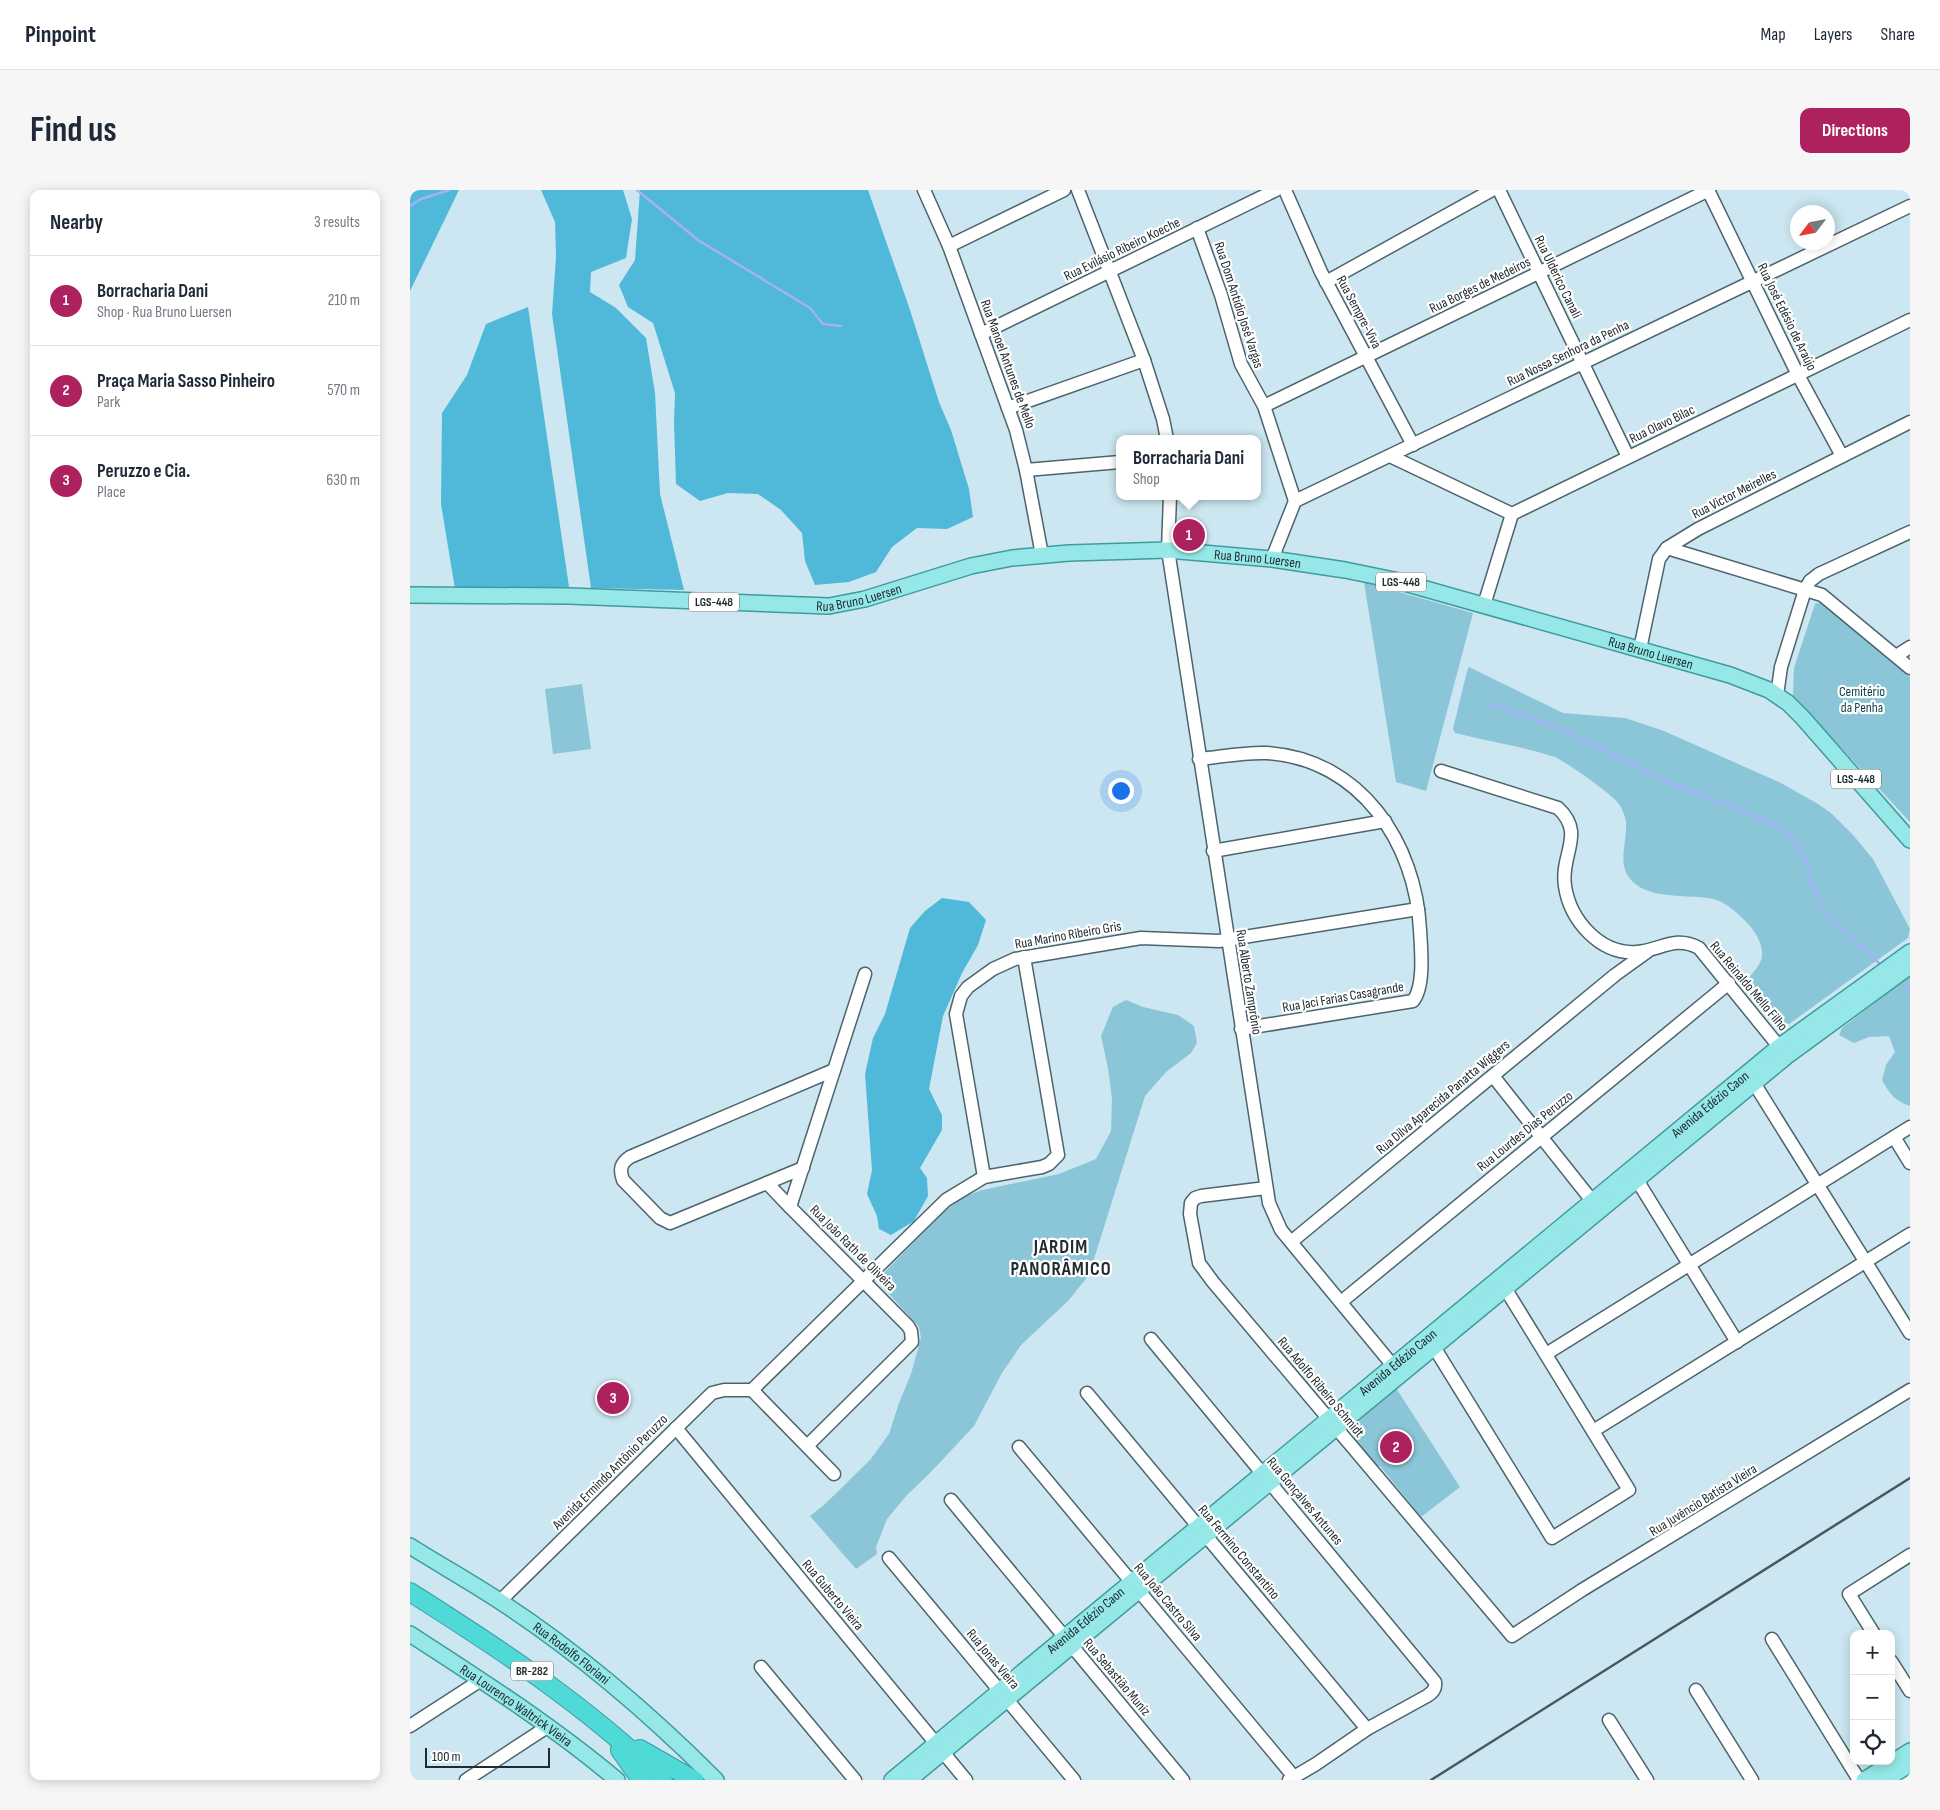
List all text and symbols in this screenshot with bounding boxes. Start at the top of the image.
text: Pinpoint [25,20,96,49]
text: Map [1761,24,1786,45]
text: Layers [1814,24,1853,45]
text: Share [1881,24,1915,45]
button: Directions [1800,108,1910,153]
text: Find us [30,109,117,152]
north arrow [1790,205,1835,250]
text: Nearby [50,210,103,235]
text: 3 results [314,213,360,232]
street label: Rua Evilásio Ribeiro Koeche [1061,214,1183,284]
street label: Rua Ulderico Canali [1531,233,1585,321]
street label: Rua Dom Antídio José Vargas [1211,240,1267,370]
street label: Rua Borges de Medeiros [1427,253,1533,317]
street label: Rua José Edésio de Araújo [1754,260,1820,374]
street label: Rua Sempre-Viva [1333,273,1385,351]
text: Borracharia Dani [97,280,208,303]
text: 1 [63,291,69,310]
text: 210 m [328,291,360,310]
street label: Rua Manoel Antunes de Mello [977,297,1039,431]
text: Shop · Rua Bruno Luersen [97,303,232,322]
street label: Rua Nossa Senhora da Penha [1504,316,1632,390]
text: Praça Maria Sasso Pinheiro [97,370,275,393]
text: 2 [62,381,70,400]
text: 570 m [327,381,360,400]
text: Park [97,393,120,412]
street label: Rua Olavo Bilac [1627,401,1697,447]
popup [1116,435,1261,500]
text: Borracharia Dani [1133,447,1244,470]
text: Peruzzo e Cia. [97,460,190,483]
street label: Rua Victor Meirelles [1689,465,1779,523]
text: Shop [1133,470,1160,489]
text: 3 [62,471,70,490]
text: 630 m [326,471,360,490]
text: Place [97,483,126,502]
pin: 1 [1173,516,1205,554]
street label: Rua Bruno Luersen [1214,546,1302,572]
road number: LGS-448 [1376,572,1426,592]
street label: Rua Bruno Luersen [816,580,904,614]
road number: LGS-448 [689,592,739,612]
street label: Rua Bruno Luersen [1606,633,1695,673]
park label: Cemitério da Penha [1839,683,1885,716]
road number: LGS-448 [1831,770,1881,788]
your location [1108,778,1134,804]
street label: Rua Marino Ribeiro Gris [1013,917,1123,953]
street label: Rua Alberto Zamprônio [1232,928,1266,1036]
street label: Rua Reinaldo Mello Filho [1706,938,1792,1035]
street label: Rua Jaci Farias Casagrande [1281,978,1405,1016]
street label: Rua Dilva Aparecida Panatta Wiggers [1373,1036,1513,1158]
street label: Avenida Edézio Caon [1667,1067,1752,1142]
street label: Rua Lourdes Dias Peruzzo [1474,1087,1576,1175]
street label: Rua João Rath de Oliveira [806,1201,900,1295]
district label: JARDIM PANORÂMICO [1010,1236,1112,1281]
street label: Avenida Edézio Caon [1355,1325,1440,1400]
street label: Rua Adolfo Ribeiro Schmidt [1274,1333,1368,1441]
pin: 3 [597,1379,629,1417]
street label: Avenida Ermindo Antônio Peruzzo [548,1411,671,1534]
pin: 2 [1380,1428,1412,1466]
street label: Rua Gonçalves Antunes [1263,1454,1347,1548]
street label: Rua Juvêncio Batista Vieira [1646,1460,1760,1540]
street label: Rua Fermino Constantino [1195,1501,1284,1603]
street label: Rua Guberto Vieira [799,1556,867,1634]
street label: Rua João Castro Silva [1130,1559,1206,1645]
street label: Avenida Edézio Caon [1042,1583,1128,1658]
street label: Rua Rodolfo Floriani [530,1618,614,1688]
street label: Rua Jonas Vieira [963,1625,1023,1693]
map controls [1850,1630,1895,1765]
button: + [1850,1630,1895,1675]
street label: Rua Sebastião Muniz [1080,1635,1154,1719]
street label: Rua Lourenço Waltrick Vieira [457,1660,576,1750]
road number: BR-282 [511,1662,553,1680]
button: − [1850,1675,1895,1720]
button: locate [1850,1720,1895,1765]
scale bar [425,1745,550,1768]
text: 100 m [432,1748,461,1765]

